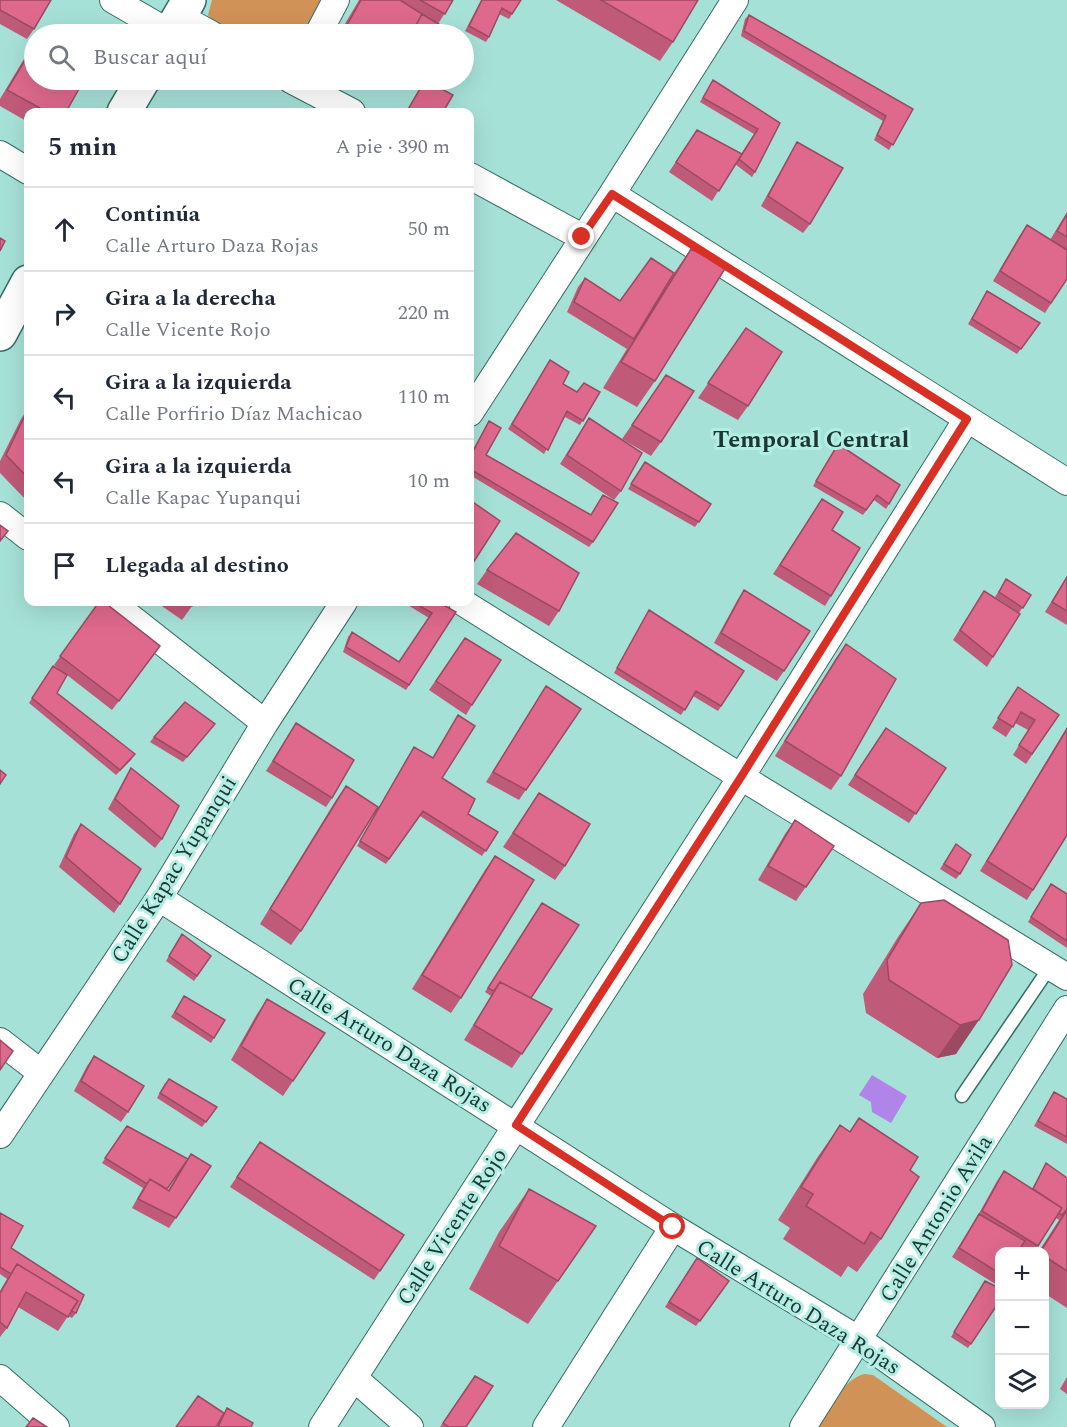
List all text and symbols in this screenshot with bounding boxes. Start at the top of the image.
search box [24,24,474,90]
icon: search [45,41,78,74]
text: Buscar aquí [93,41,207,74]
text: 5 min [48,127,117,167]
text: A pie · 390 m [336,132,450,162]
text: Continúa [105,198,200,231]
icon: ahead [48,213,81,246]
text: 50 m [408,214,450,244]
route end [568,223,594,249]
text: Calle Arturo Daza Rojas [105,231,319,261]
text: Gira a la derecha [105,282,276,315]
icon: right [48,297,81,330]
text: 220 m [398,298,450,328]
text: Calle Vicente Rojo [105,315,270,345]
text: Gira a la izquierda [105,366,292,399]
icon: left [48,381,81,414]
text: 110 m [398,382,450,412]
text: Calle Porfirio Díaz Machicao [105,399,363,429]
district label: Temporal Central [713,422,909,458]
text: Gira a la izquierda [105,450,292,483]
icon: left [48,465,81,498]
text: 10 m [408,466,450,496]
text: Calle Kapac Yupanqui [105,483,301,513]
icon: arrive [48,549,81,582]
text: Llegada al destino [105,549,289,582]
street label: Calle Kapac Yupanqui [103,769,245,970]
street label: Calle Arturo Daza Rojas [281,969,498,1122]
street label: Calle Antonio Avila [871,1128,1001,1309]
street label: Calle Vicente Rojo [389,1142,516,1312]
route start [659,1213,685,1239]
street label: Calle Arturo Daza Rojas [690,1231,907,1384]
map controls [995,1247,1049,1409]
button: + [995,1247,1049,1301]
button: − [995,1301,1049,1355]
button: layers [995,1355,1049,1409]

